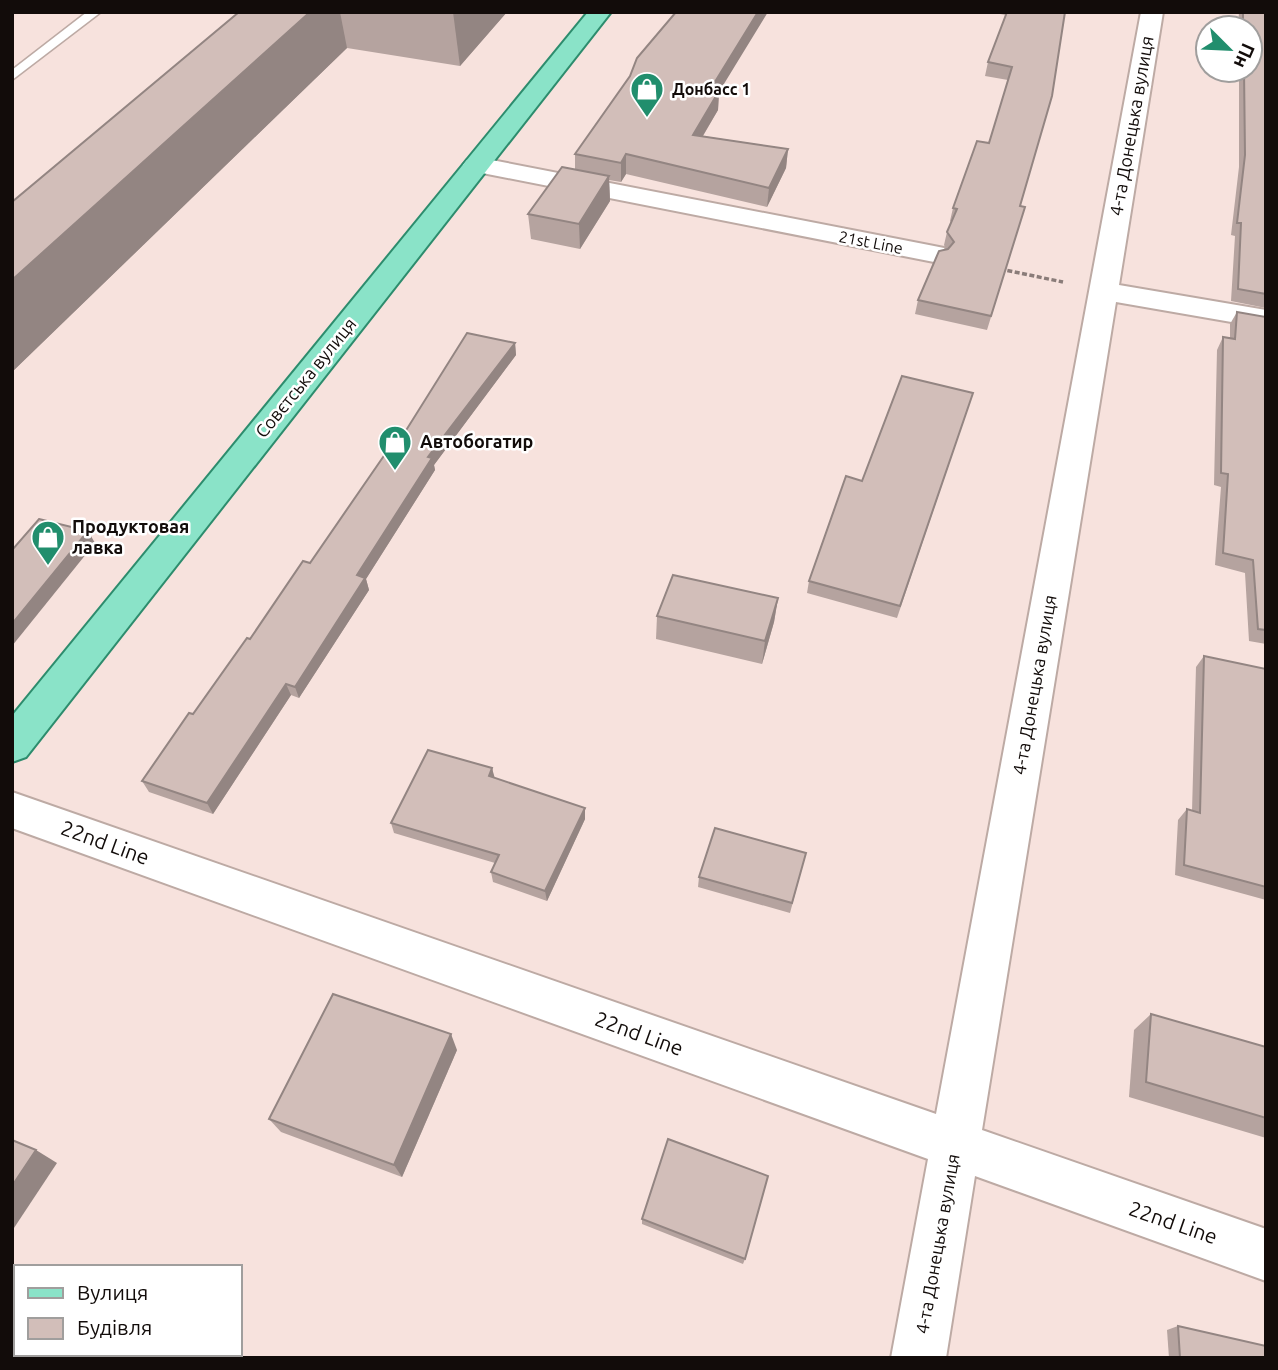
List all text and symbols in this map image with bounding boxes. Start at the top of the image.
north arrow [1194,14,1264,84]
street label: 4-та Донецька вулиця [1105,34,1157,217]
text: Пн [1229,40,1260,72]
shop icon: Донбасс 1 [628,70,666,119]
place label: Донбасс 1 [672,80,751,98]
street label: 21st Line [837,227,905,257]
street label: Совєтська вулиця [251,314,360,441]
shop icon: Автобогатир [376,423,414,472]
place label: Автобогатир [420,431,533,451]
place label: Продуктовая лавка [72,516,189,557]
shop icon: Продуктовая лавка [29,518,67,567]
street label: 4-та Донецька вулиця [1008,593,1060,776]
street label: 22nd Line [58,815,153,869]
street label: 22nd Line [592,1006,687,1060]
street label: 4-та Донецька вулиця [911,1152,963,1335]
street label: 22nd Line [1126,1196,1221,1248]
legend [14,1265,242,1356]
text: Вулиця [77,1280,148,1304]
text: Будівля [77,1315,152,1339]

